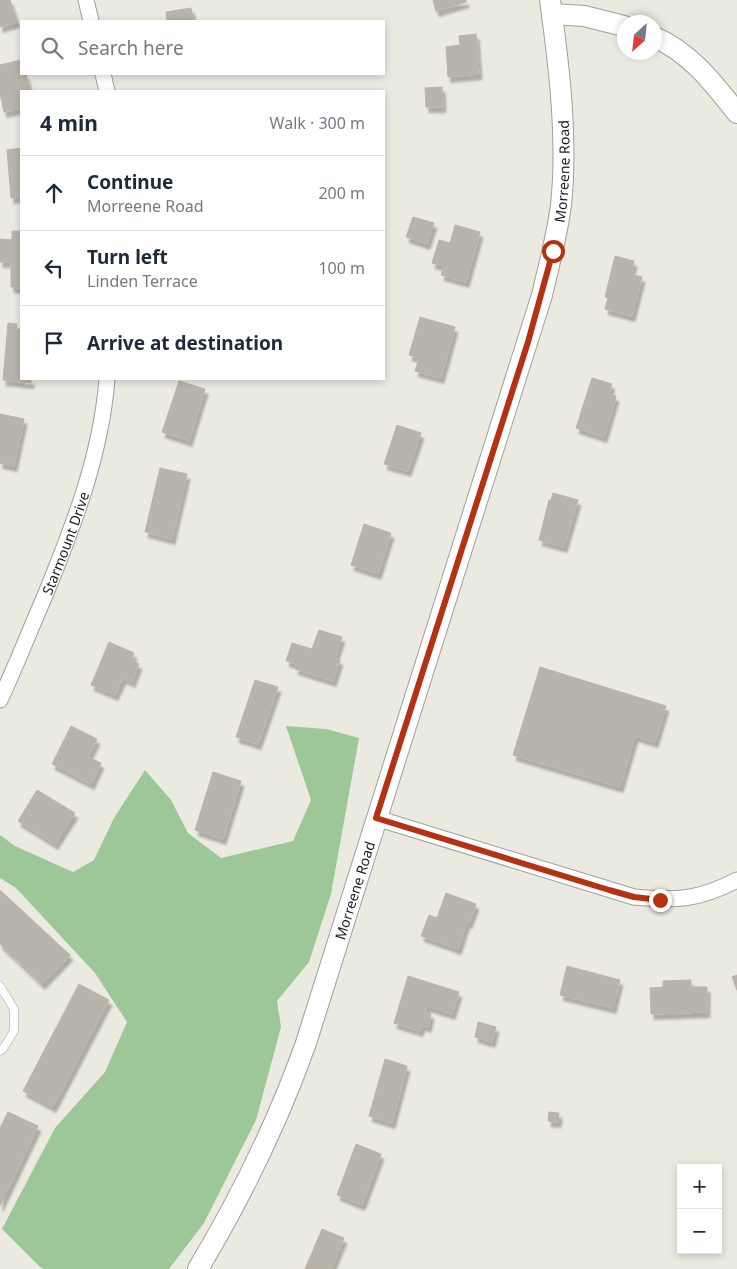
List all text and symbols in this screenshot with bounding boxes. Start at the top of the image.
north arrow [617,15,662,60]
search box [20,20,385,75]
icon: search [38,34,66,62]
text: Search here [78,35,184,61]
text: 4 min [40,109,98,137]
text: Walk · 300 m [270,112,365,134]
street label: Morreene Road [549,120,573,224]
text: Continue [87,169,173,195]
icon: ahead [40,179,68,207]
text: 200 m [318,182,365,204]
text: Morreene Road [87,195,204,217]
route start [542,240,565,263]
text: Turn left [87,244,168,270]
icon: left [40,254,68,282]
text: 100 m [318,257,365,279]
text: Linden Terrace [87,270,198,292]
icon: arrive [40,329,68,357]
text: Arrive at destination [87,330,283,356]
street label: Starmount Drive [37,489,93,597]
street label: Morreene Road [330,839,379,942]
route end [649,889,672,912]
map controls [677,1164,722,1254]
button: + [677,1164,722,1209]
button: − [677,1209,722,1254]

